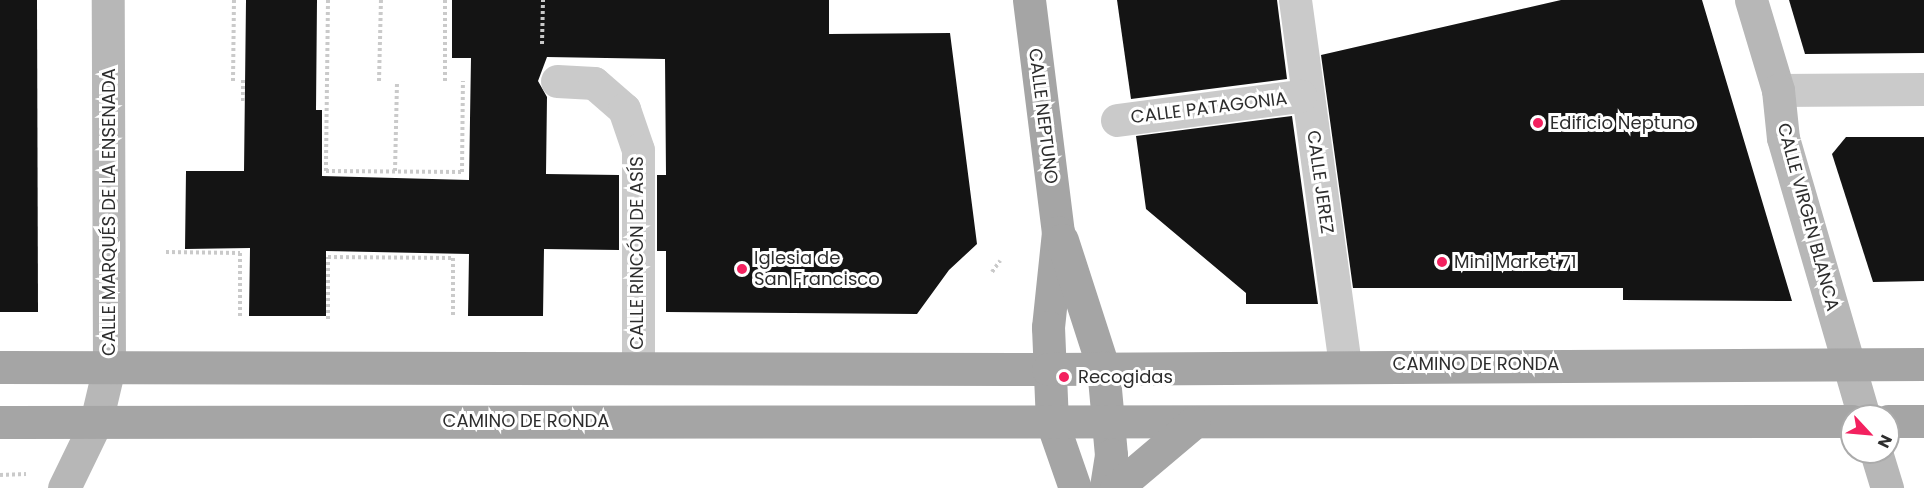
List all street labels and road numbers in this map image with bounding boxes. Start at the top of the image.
street label: CALLE NEPTUNO [1024,47,1062,185]
street label: CALLE MARQUÉS DE LA ENSENADA [98,68,120,356]
street label: CALLE PATAGONIA [1130,88,1288,128]
street label: CALLE VIRGEN BLANCA [1773,121,1843,313]
street label: CALLE JEREZ [1302,129,1338,235]
street label: CALLE RINCÓN DE ASÍS [626,156,648,350]
street label: CAMINO DE RONDA [1393,353,1559,375]
street label: CAMINO DE RONDA [443,410,609,432]

